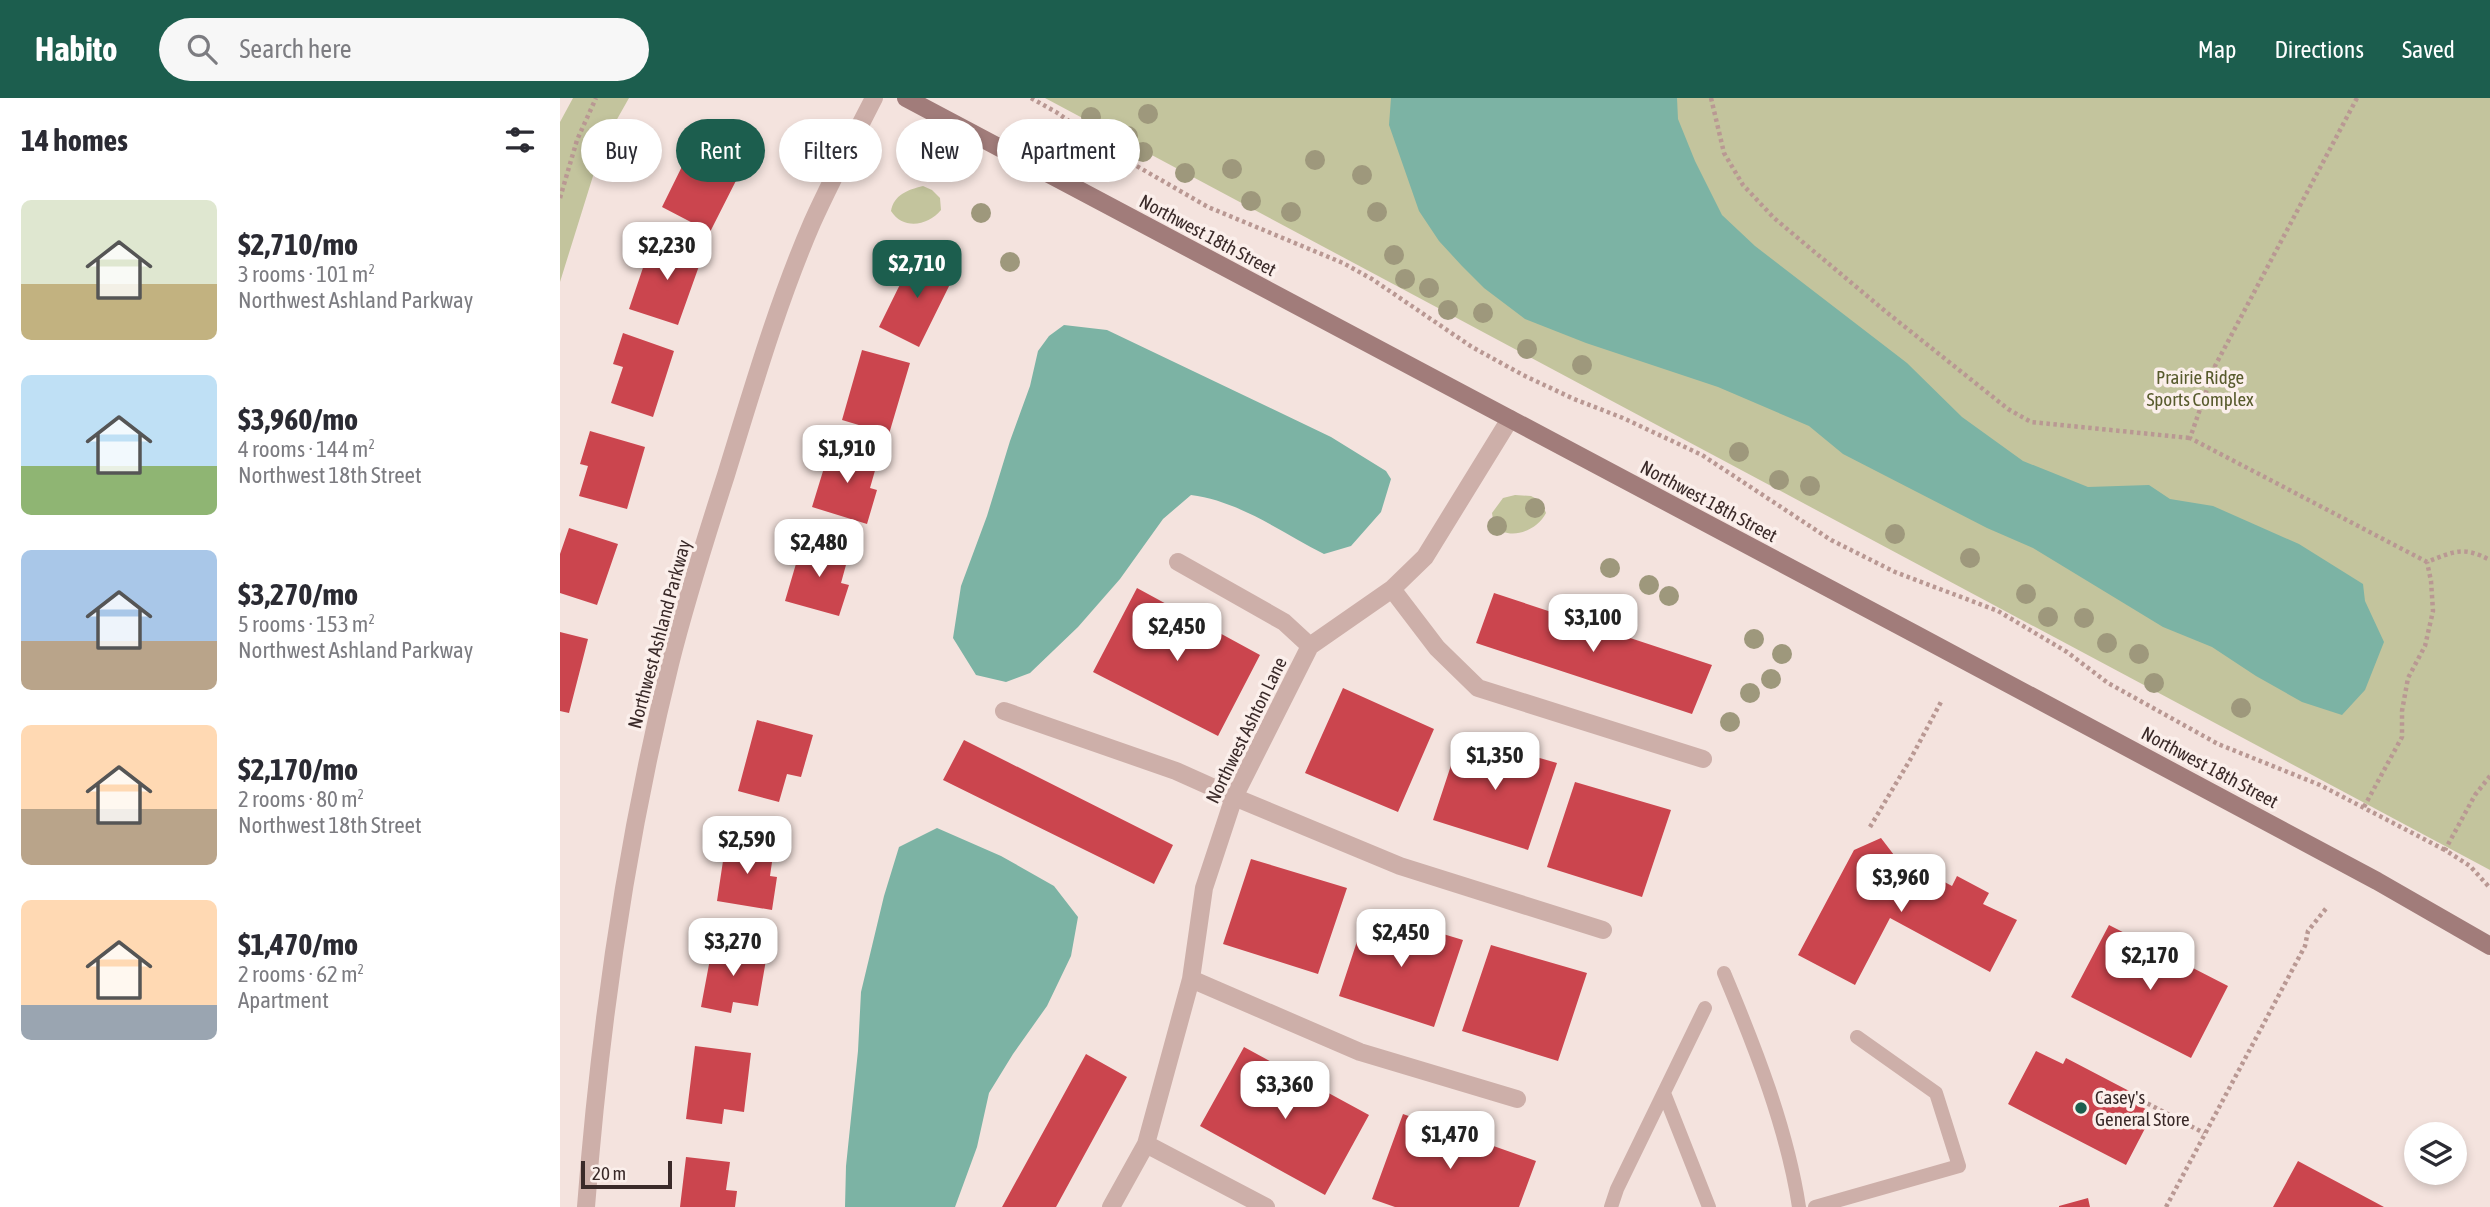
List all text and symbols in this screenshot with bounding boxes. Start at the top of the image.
search box [159,18,649,81]
text: Habito [35,30,117,68]
icon: search [183,30,221,68]
text: Search here [239,34,352,64]
text: Map [2198,36,2236,63]
text: Directions [2274,36,2364,63]
text: Saved [2402,36,2455,63]
chip: Buy [581,119,662,182]
chip: Rent [676,119,765,182]
chip: Filters [779,119,882,182]
chip: New [896,119,983,182]
chip: Apartment [997,119,1140,182]
icon: filters [501,121,539,159]
text: 14 homes [21,123,128,157]
street label: Northwest 18th Street [1136,190,1280,280]
pin: $2,230 [610,222,724,282]
text: $2,710/mo [238,227,358,261]
icon: home [77,228,161,312]
text: $2,230 [639,232,696,258]
pin: $2,710 [860,240,974,300]
text: $2,710 [889,250,946,276]
text: 3 rooms · 101 m² [238,261,375,287]
text: Northwest Ashland Parkway [238,287,473,313]
park label: Prairie Ridge Sports Complex [2146,366,2254,410]
text: $3,960/mo [238,402,358,436]
icon: home [77,403,161,487]
pin: $1,910 [790,426,904,485]
text: $1,910 [819,435,876,461]
text: 4 rooms · 144 m² [238,436,375,462]
street label: Northwest 18th Street [1637,456,1781,546]
text: Northwest 18th Street [238,462,422,488]
pin: $2,480 [762,519,876,579]
text: $2,480 [791,529,848,555]
street label: Northwest Ashland Parkway [623,537,695,731]
text: $3,270/mo [238,577,358,611]
icon: home [77,578,161,662]
pin: $3,100 [1536,594,1650,654]
pin: $2,450 [1120,603,1234,663]
text: $3,100 [1565,604,1622,630]
text: 5 rooms · 153 m² [238,611,375,637]
text: $2,450 [1149,613,1206,639]
text: Northwest Ashland Parkway [238,637,473,663]
street label: Northwest Ashton Lane [1201,653,1291,807]
street label: Northwest 18th Street [2138,722,2282,812]
pin: $1,350 [1438,732,1552,792]
text: $1,350 [1467,742,1524,768]
text: $2,170/mo [238,752,358,786]
icon: home [77,753,161,837]
text: 2 rooms · 80 m² [238,786,364,812]
text: Northwest 18th Street [238,812,422,838]
pin: $2,590 [690,816,804,876]
text: $2,590 [719,826,776,852]
pin: $3,960 [1844,854,1958,914]
text: $3,960 [1873,864,1930,890]
pin: $2,450 [1344,910,1458,969]
pin: $3,270 [676,918,790,978]
text: $2,450 [1373,919,1430,945]
text: $1,470/mo [238,927,358,961]
icon: home [77,928,161,1012]
text: $3,270 [705,928,762,954]
pin: $2,170 [2093,932,2207,992]
text: $2,170 [2122,942,2179,968]
text: 2 rooms · 62 m² [238,961,364,987]
text: Apartment [238,987,329,1013]
pin: $3,360 [1228,1062,1342,1121]
text: $3,360 [1257,1071,1314,1097]
place label: Casey's General Store [2095,1086,2190,1130]
marker: Casey's General Store [2073,1100,2089,1116]
pin: $1,470 [1393,1112,1507,1171]
text: $1,470 [1422,1121,1479,1147]
map controls [2404,1122,2467,1185]
button: layers [2404,1122,2467,1185]
scale bar [581,1158,672,1190]
text: 20 m [592,1162,626,1184]

